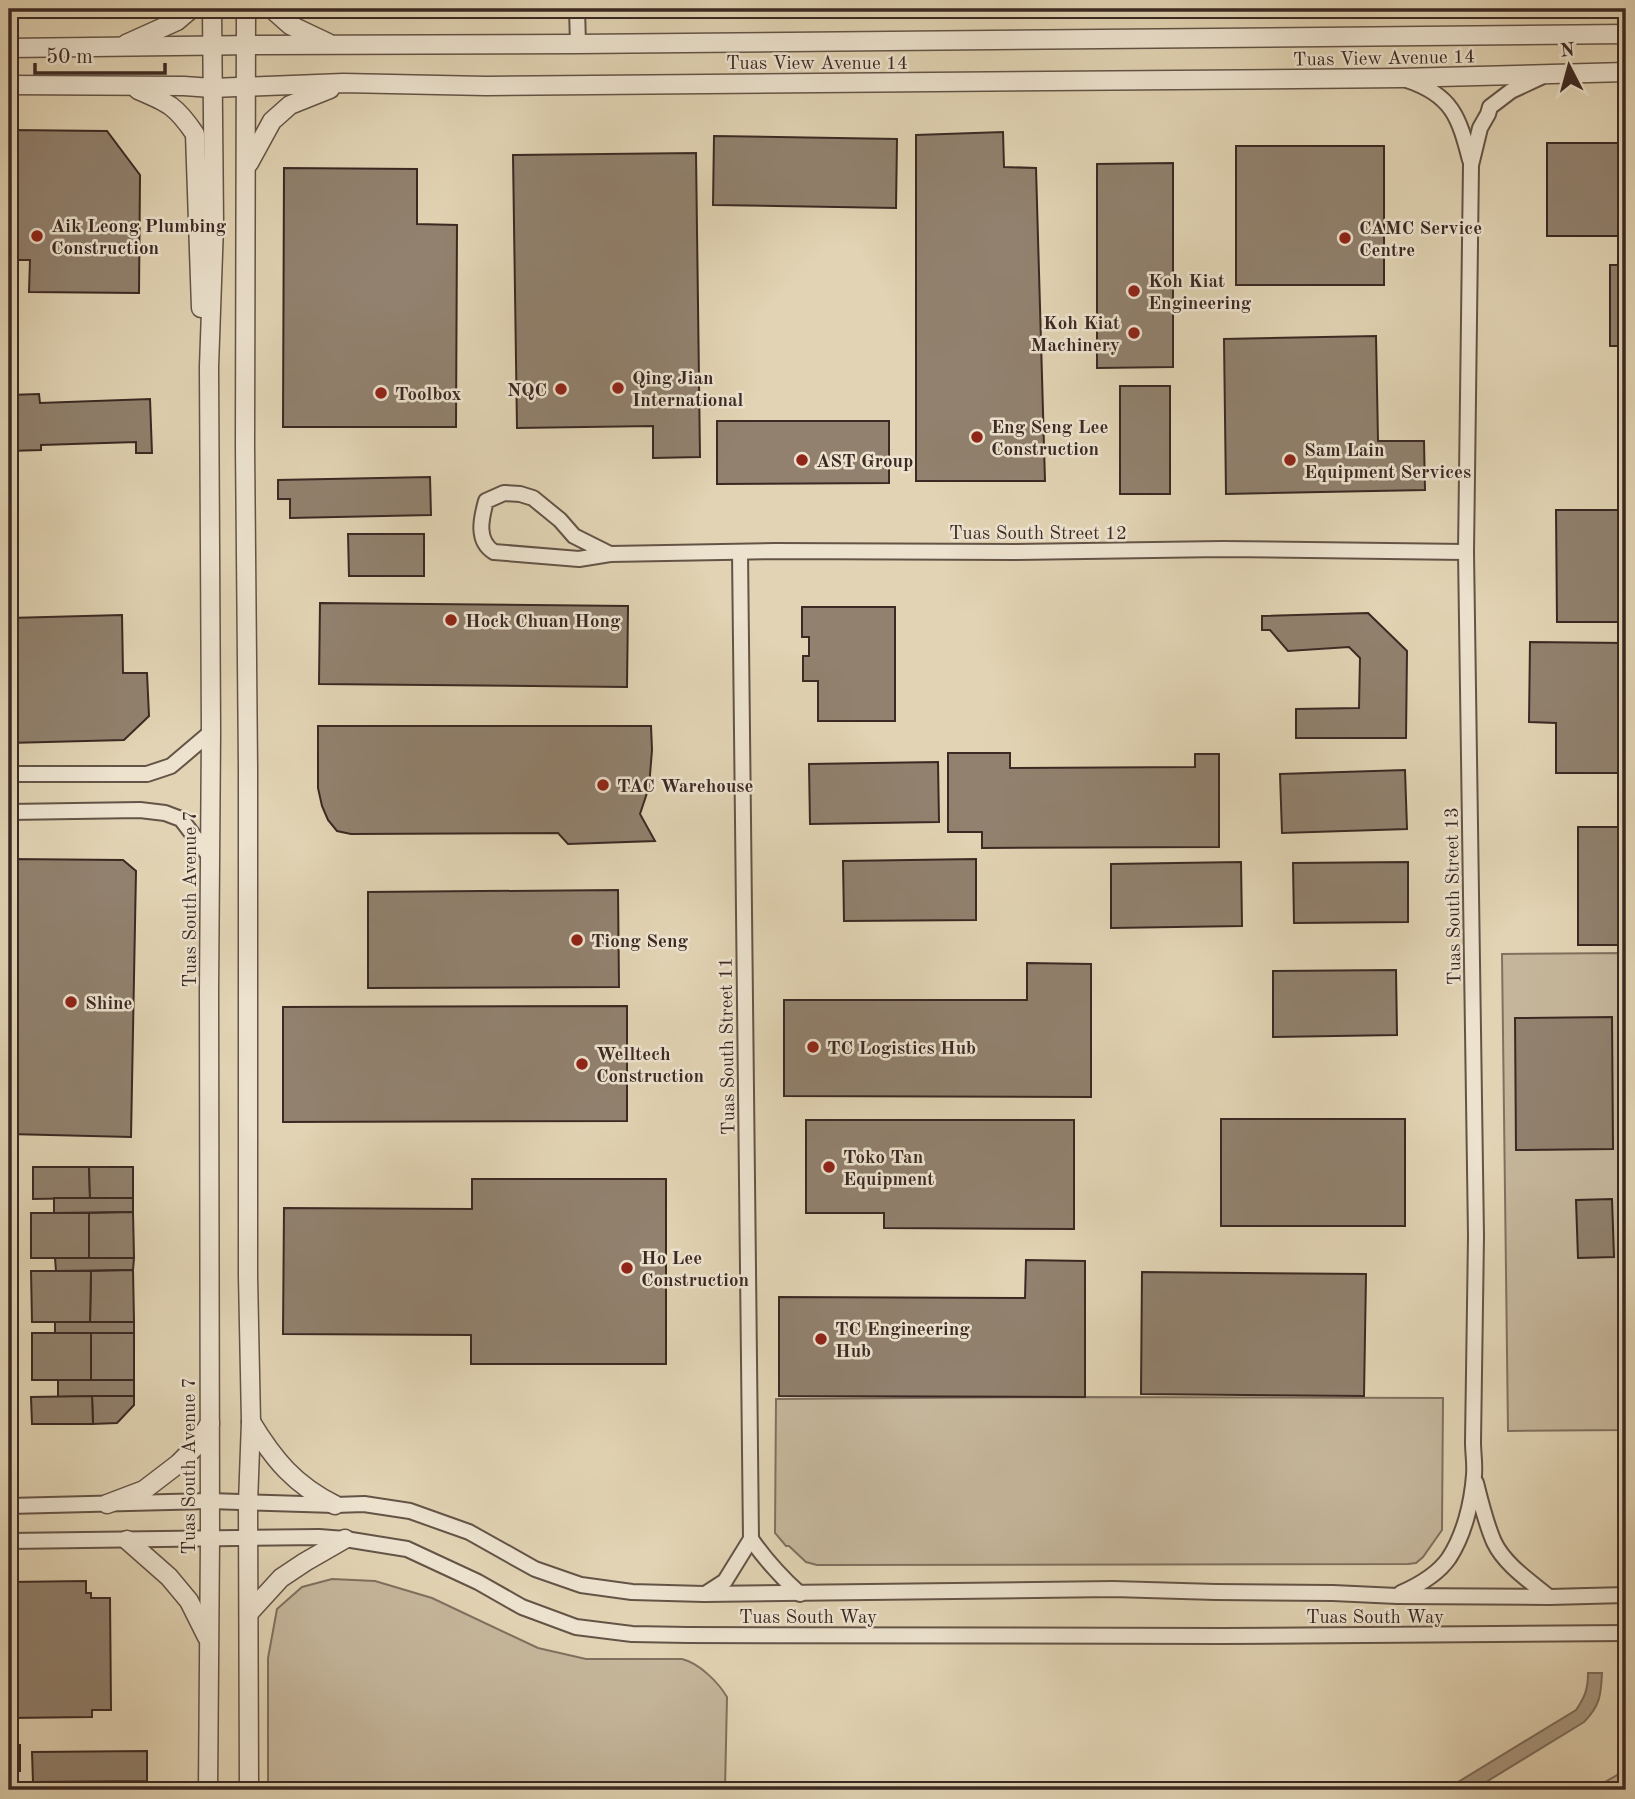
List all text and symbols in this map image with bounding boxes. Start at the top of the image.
scale bar [35,32,164,76]
north arrow [1534,32,1604,102]
text: N [1559,41,1576,62]
text: 50 m [46,47,93,68]
street label: Tuas View Avenue 14 [1293,48,1475,71]
street label: Tuas View Avenue 14 [726,55,908,74]
place label: Aik Leong Plumbing Construction [51,218,227,259]
place label: CAMC Service Centre [1359,220,1482,261]
marker: Aik Leong Plumbing Construction [29,228,45,244]
marker: CAMC Service Centre [1337,230,1353,246]
place label: Koh Kiat Engineering [1148,273,1252,314]
marker: Koh Kiat Engineering [1126,283,1142,299]
place label: Koh Kiat Machinery [1031,315,1120,356]
marker: Koh Kiat Machinery [1126,325,1142,341]
place label: Qing Jian International [632,370,744,411]
marker: Qing Jian International [610,380,626,396]
marker: NQC [553,381,569,397]
place label: NQC [507,382,547,401]
marker: Toolbox [373,385,389,401]
place label: Toolbox [395,386,461,405]
place label: Eng Seng Lee Construction [991,419,1108,460]
marker: Eng Seng Lee Construction [969,429,985,445]
place label: Sam Lain Equipment Services [1304,442,1471,483]
marker: AST Group [794,452,810,468]
marker: Sam Lain Equipment Services [1282,452,1298,468]
place label: AST Group [816,453,913,472]
street label: Tuas South Street 12 [949,525,1127,544]
marker: Hock Chuan Hong [443,612,459,628]
place label: Hock Chuan Hong [465,613,621,632]
marker: TAC Warehouse [595,777,611,793]
place label: TAC Warehouse [617,778,754,797]
street label: Tuas South Street 13 [1443,807,1466,985]
street label: Tuas South Avenue 7 [182,810,201,988]
marker: Tiong Seng [569,932,585,948]
place label: Tiong Seng [591,933,689,952]
street label: Tuas South Street 11 [717,957,740,1135]
marker: Shine [63,994,79,1010]
place label: Shine [85,995,133,1014]
marker: TC Logistics Hub [805,1039,821,1055]
place label: TC Logistics Hub [827,1040,976,1059]
place label: Welltech Construction [596,1046,704,1087]
marker: Welltech Construction [574,1056,590,1072]
place label: Toko Tan Equipment [843,1149,934,1190]
marker: Toko Tan Equipment [821,1159,837,1175]
place label: Ho Lee Construction [641,1250,749,1291]
marker: Ho Lee Construction [619,1260,635,1276]
place label: TC Engineering Hub [835,1321,970,1362]
marker: TC Engineering Hub [813,1331,829,1347]
street label: Tuas South Avenue 7 [181,1377,200,1555]
street label: Tuas South Way [739,1609,877,1628]
street label: Tuas South Way [1306,1609,1444,1628]

